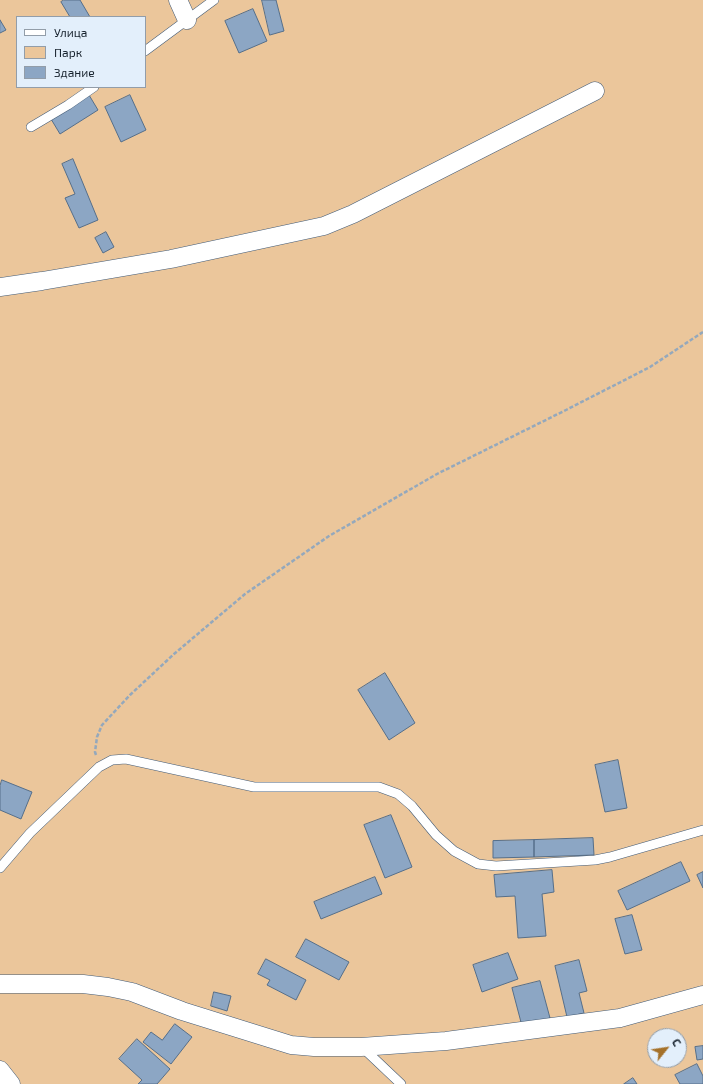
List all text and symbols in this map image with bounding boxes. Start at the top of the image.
legend [16,16,146,88]
text: Улица [54,25,87,39]
text: Парк [54,45,82,59]
text: Здание [54,65,95,79]
north arrow [647,1028,687,1068]
text: С [670,1036,684,1048]

